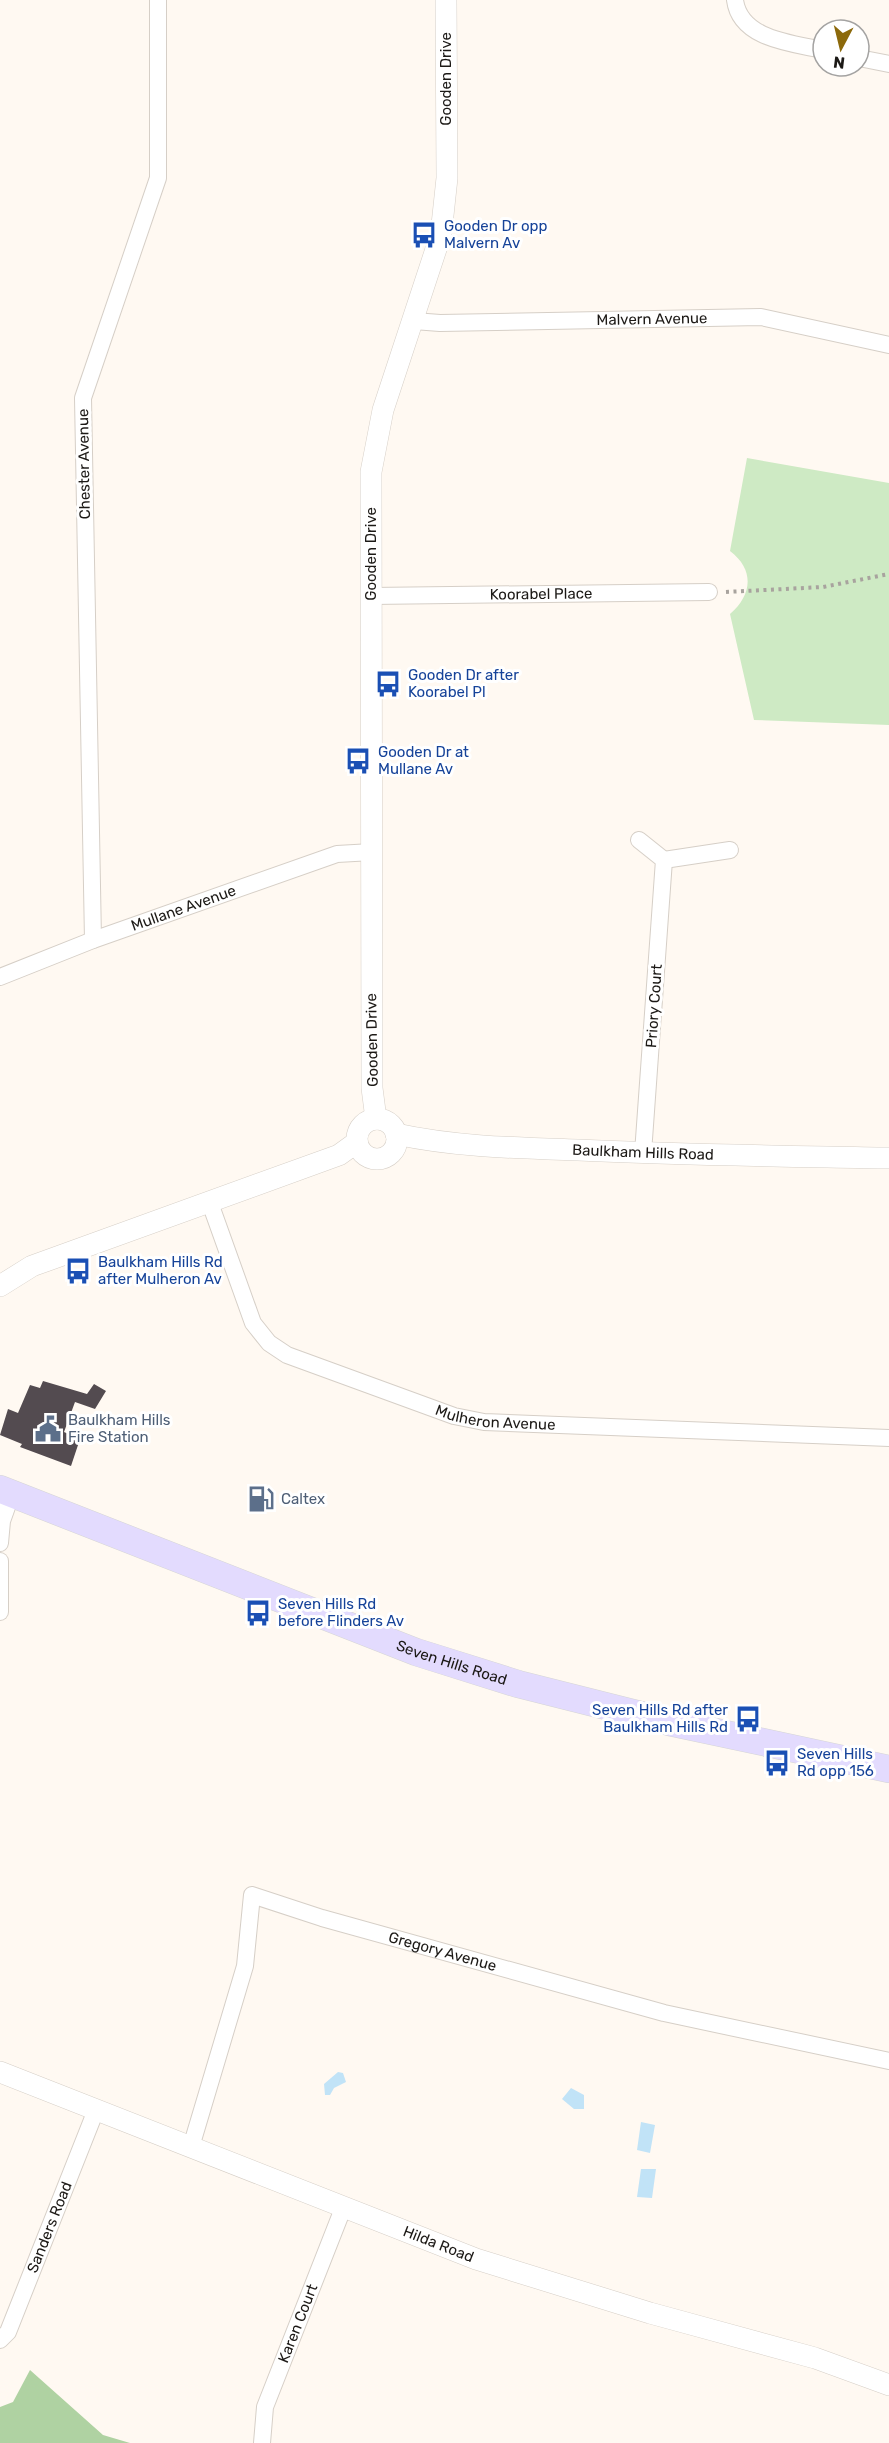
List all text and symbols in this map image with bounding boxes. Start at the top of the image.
north arrow [811,18,871,78]
street label: Gooden Drive [437,32,455,126]
text: N [832,52,846,73]
place label: Gooden Dr opp Malvern Av [444,217,547,252]
bus stop icon: Gooden Dr opp Malvern Av [409,220,439,250]
street label: Malvern Avenue [596,309,708,329]
street label: Chester Avenue [74,409,94,519]
street label: Gooden Drive [362,507,380,601]
street label: Koorabel Place [490,584,592,604]
place label: Gooden Dr after Koorabel Pl [408,666,519,701]
bus stop icon: Gooden Dr after Koorabel Pl [373,669,403,699]
place label: Gooden Dr at Mullane Av [378,743,469,778]
bus stop icon: Gooden Dr at Mullane Av [343,746,373,776]
street label: Mullane Avenue [129,881,238,935]
street label: Priory Court [642,963,666,1049]
street label: Gooden Drive [362,993,382,1087]
street label: Baulkham Hills Road [572,1141,714,1164]
place label: Baulkham Hills Rd after Mulheron Av [98,1253,223,1288]
bus stop icon: Baulkham Hills Rd after Mulheron Av [63,1256,93,1286]
street label: Mulheron Avenue [433,1401,556,1434]
place label: Baulkham Hills Fire Station [68,1411,171,1446]
public building icon: Baulkham Hills Fire Station [33,1414,63,1444]
fuel station icon: Caltex [246,1484,276,1514]
place label: Caltex [281,1490,325,1508]
place label: Seven Hills Rd before Flinders Av [278,1595,404,1630]
bus stop icon: Seven Hills Rd before Flinders Av [243,1598,273,1628]
street label: Seven Hills Road [394,1636,509,1689]
place label: Seven Hills Rd after Baulkham Hills Rd [592,1701,728,1736]
bus stop icon: Seven Hills Rd after Baulkham Hills Rd [733,1704,763,1734]
place label: Seven Hills Rd opp 156 [797,1745,874,1780]
bus stop icon: Seven Hills Rd opp 156 [762,1748,792,1778]
street label: Gregory Avenue [387,1928,499,1975]
street label: Sanders Road [23,2179,76,2276]
street label: Hilda Road [400,2222,476,2266]
street label: Karen Court [274,2281,322,2365]

